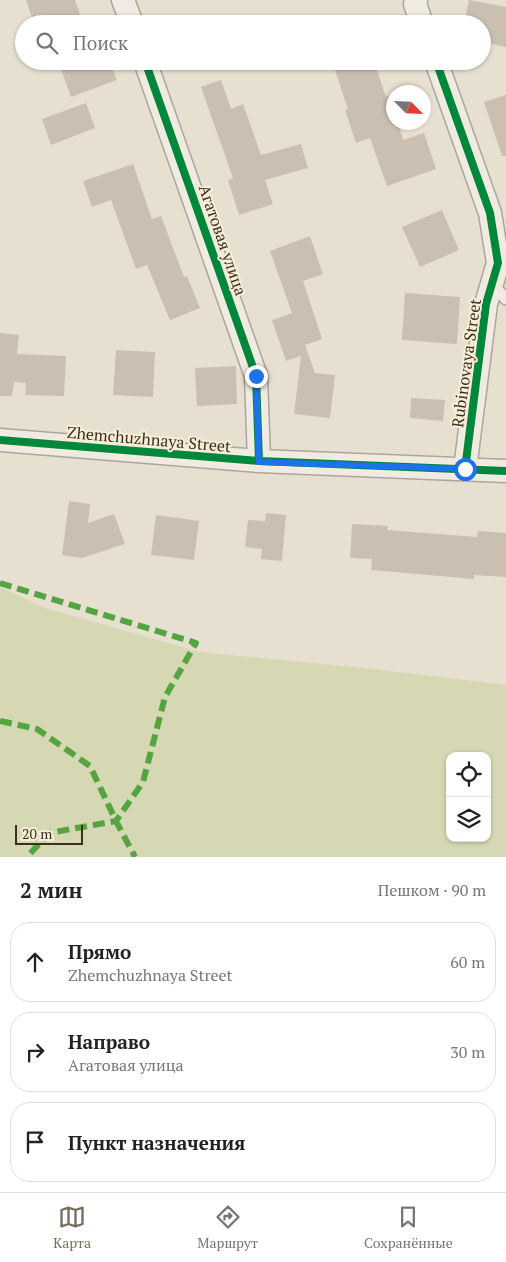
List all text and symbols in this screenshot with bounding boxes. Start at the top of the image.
search box [15,15,491,70]
icon: search [33,29,61,57]
text: Поиск [73,30,128,55]
north arrow [386,85,431,130]
street label: Агатовая улица [194,182,252,298]
street label: Rubinovaya Street [446,297,486,429]
route end [245,365,268,388]
street label: Zhemchuzhnaya Street [66,421,232,457]
route start [454,458,477,481]
map controls [446,752,491,842]
button: locate [446,752,491,797]
button: layers [446,797,491,842]
scale bar [15,822,82,845]
text: 20 m [22,824,52,843]
text: 2 мин [20,876,82,904]
text: Пешком · 90 m [378,879,486,901]
text: Прямо [68,939,131,964]
icon: ahead [21,948,49,976]
text: 60 m [450,951,485,973]
text: Zhemchuzhnaya Street [68,964,233,986]
text: Направо [68,1029,150,1054]
icon: right [21,1038,49,1066]
text: 30 m [450,1041,485,1063]
text: Агатовая улица [68,1054,184,1076]
icon: arrive [21,1128,49,1156]
text: Пункт назначения [68,1130,245,1155]
tab: Карта [53,1203,91,1252]
tab: Маршрут [197,1203,258,1252]
tab: Сохранённые [364,1203,453,1252]

